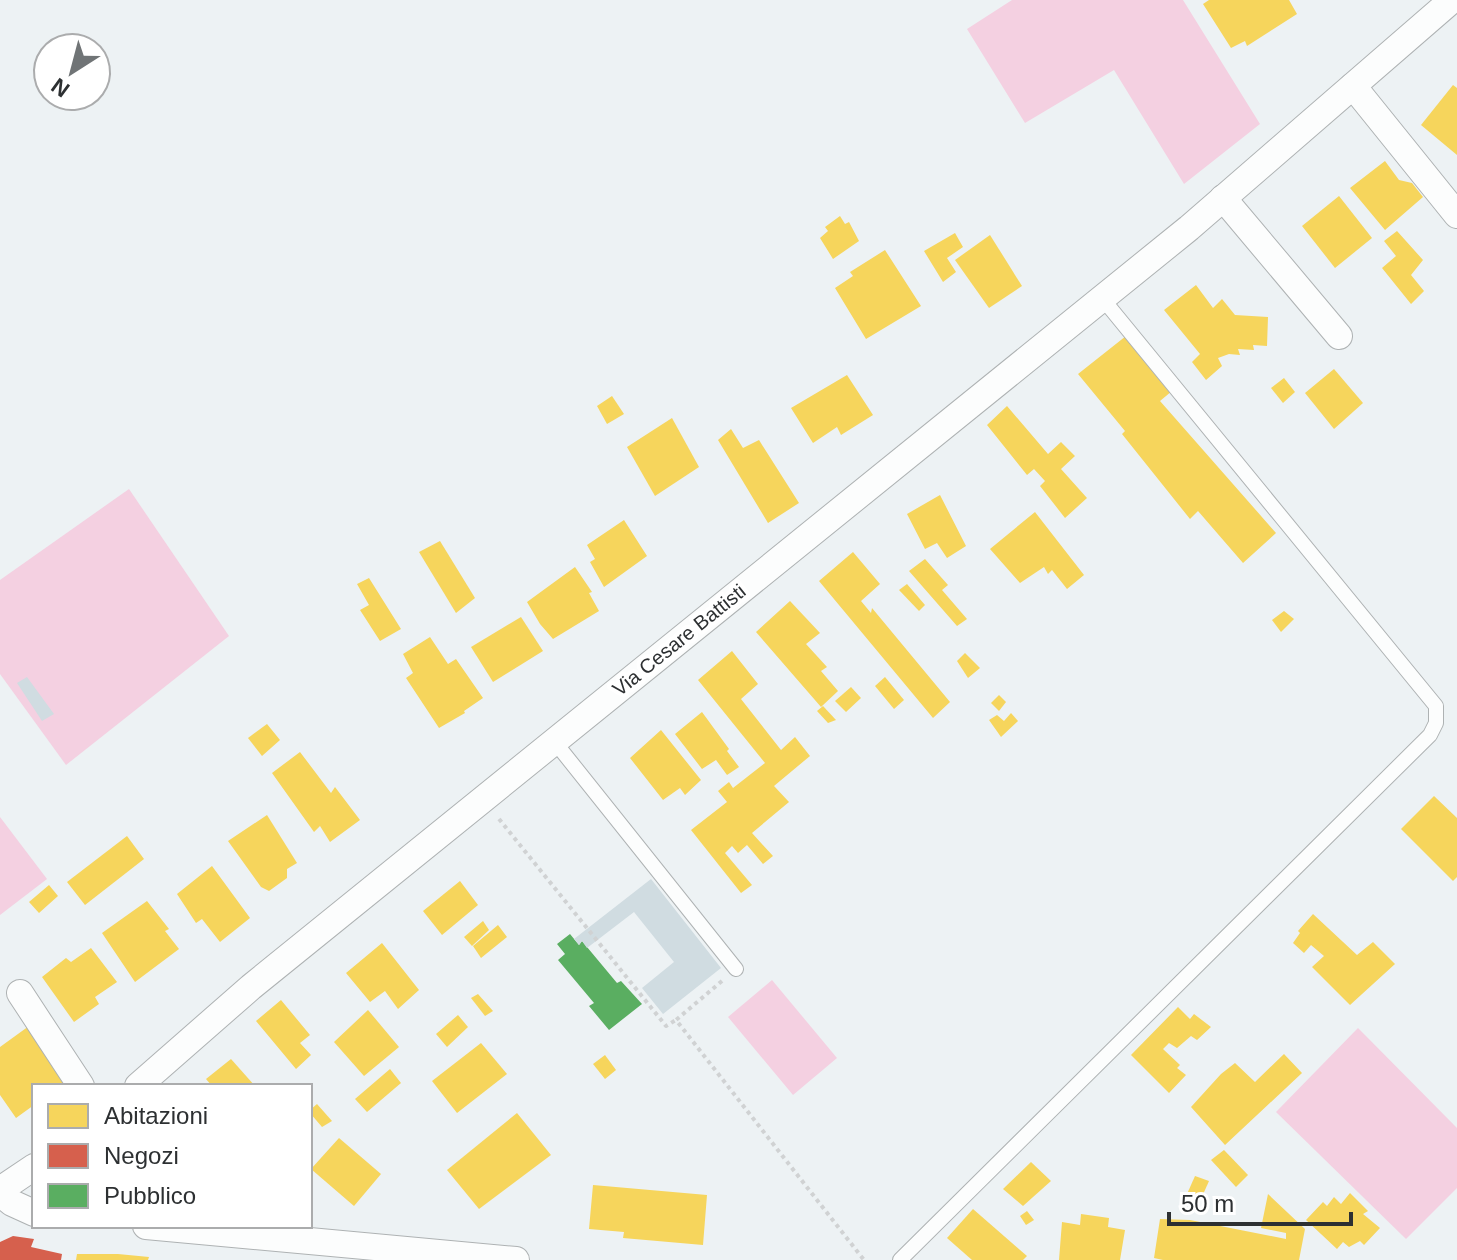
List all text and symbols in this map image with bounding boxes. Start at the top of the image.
north arrow [32,32,112,112]
text: N [47,73,74,103]
street label: Via Cesare Battisti [608,580,750,700]
legend [32,1084,312,1228]
text: Abitazioni [104,1102,208,1129]
text: Negozi [104,1142,179,1169]
scale bar [1169,1176,1351,1226]
text: Pubblico [104,1182,196,1209]
text: 50 m [1181,1190,1234,1217]

